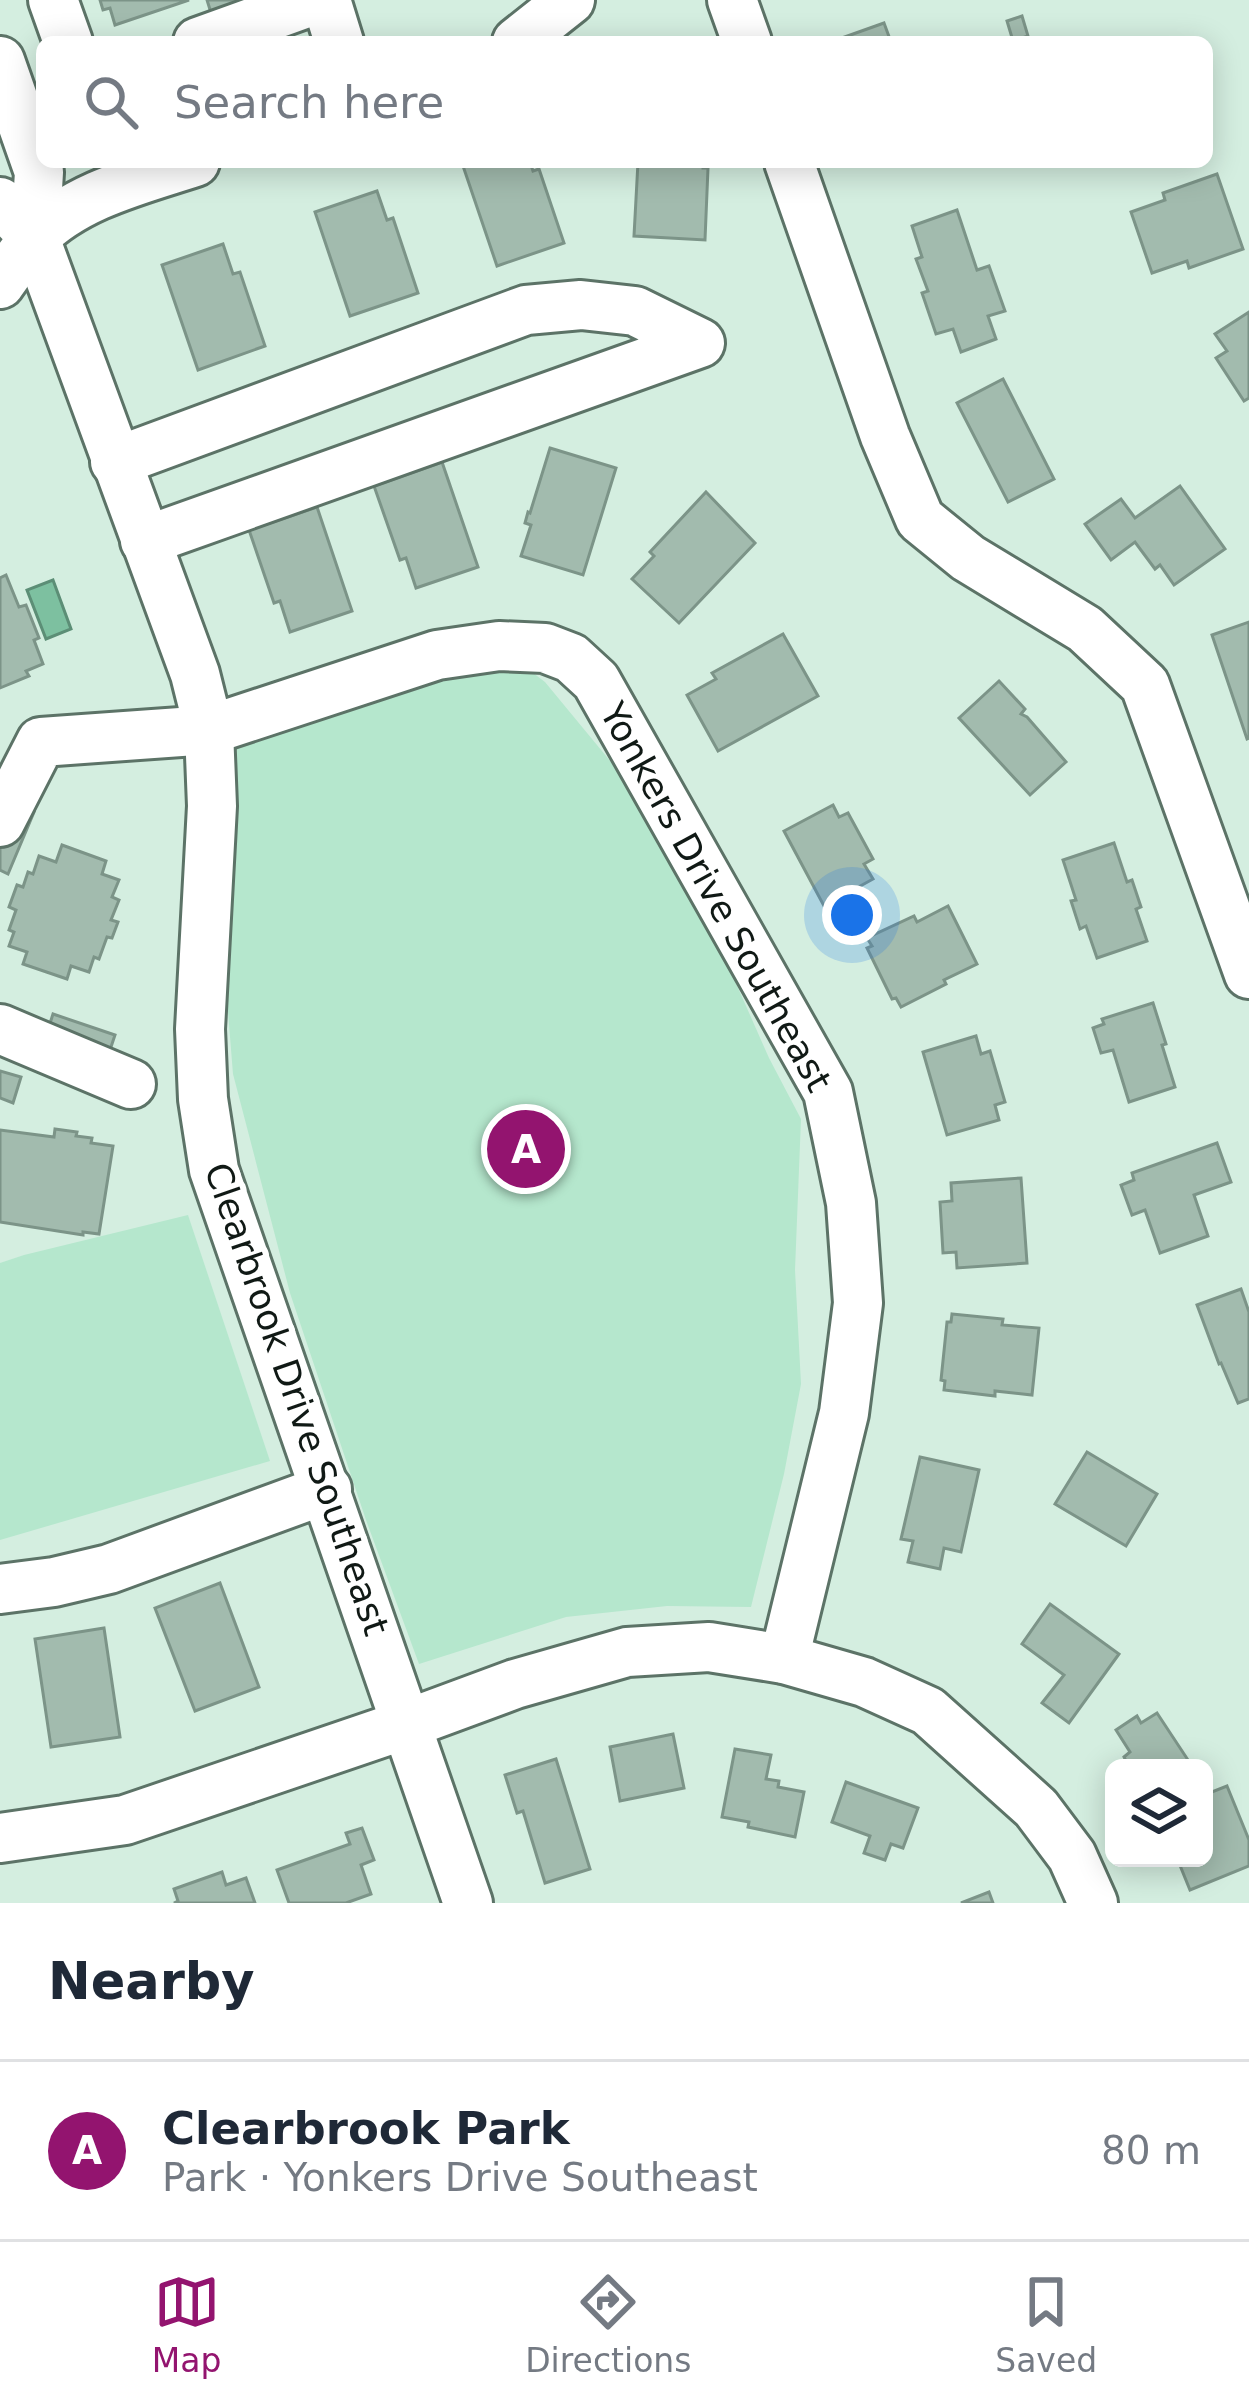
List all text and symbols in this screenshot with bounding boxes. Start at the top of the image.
search box [36,36,1213,168]
icon: search [78,69,144,135]
text: Search here [174,76,444,129]
street label: Yonkers Drive Southeast [591,695,840,1098]
your location [822,885,882,945]
pin: A [487,1104,565,1194]
street label: Clearbrook Drive Southeast [197,1158,397,1640]
map controls [1105,1759,1213,1867]
button: layers [1105,1759,1213,1867]
text: Nearby [48,1952,255,2011]
text: Clearbrook Park [162,2102,570,2155]
text: A [72,2128,102,2173]
text: 80 m [1101,2128,1201,2173]
text: Park · Yonkers Drive Southeast [162,2155,758,2200]
tab: Map [152,2269,222,2380]
tab: Directions [525,2269,691,2380]
tab: Saved [995,2269,1097,2380]

